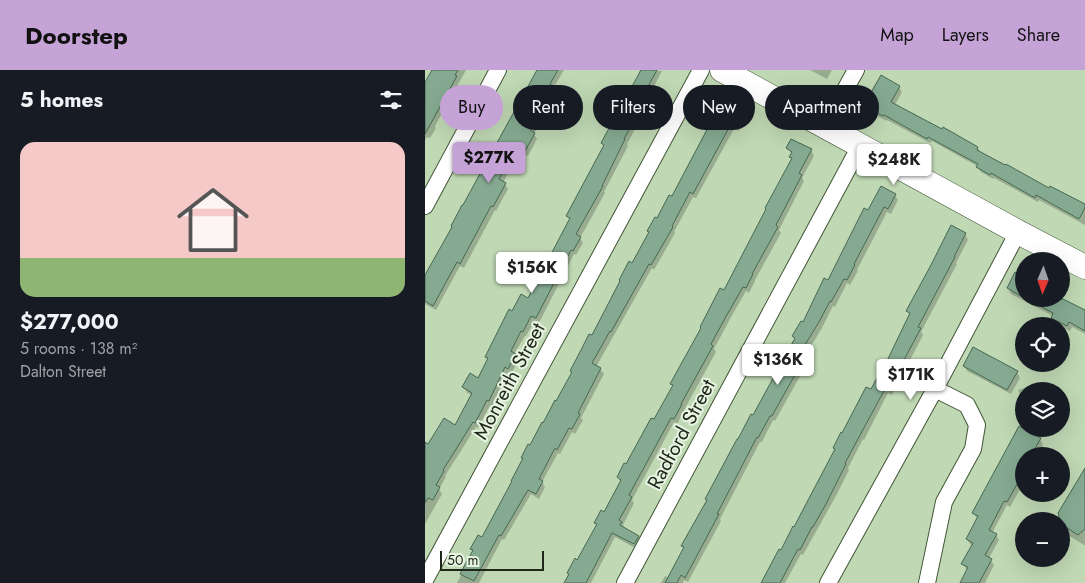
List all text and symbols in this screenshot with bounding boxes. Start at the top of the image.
text: Doorstep [25,18,128,53]
text: Map [880,22,914,48]
text: Layers [942,22,989,48]
text: Share [1017,22,1060,48]
text: 5 homes [20,85,103,115]
chip: Buy [440,85,503,130]
chip: Rent [513,85,583,130]
chip: Filters [593,85,673,130]
chip: New [683,85,755,130]
chip: Apartment [765,85,879,130]
icon: filters [377,86,405,114]
pin: $277K [454,142,524,184]
pin: $248K [859,144,929,186]
text: $277K [464,146,514,169]
text: $248K [868,148,920,171]
icon: home [168,175,258,265]
pin: $156K [497,252,567,294]
north arrow [1015,252,1070,308]
map controls [1015,252,1070,567]
text: $156K [507,256,557,279]
text: $277,000 [20,307,119,337]
street label: Monreith Street [466,317,553,445]
button: locate [1015,317,1070,372]
text: 5 rooms · 138 m² [20,337,137,360]
pin: $136K [743,344,813,386]
text: $136K [753,348,803,371]
pin: $171K [876,358,946,401]
text: Dalton Street [20,360,106,383]
text: $171K [887,363,935,386]
street label: Radford Street [640,374,723,494]
button: layers [1015,382,1070,437]
button: + [1015,447,1070,502]
button: − [1015,512,1070,567]
scale bar [440,548,544,571]
text: 50 m [447,550,478,570]

